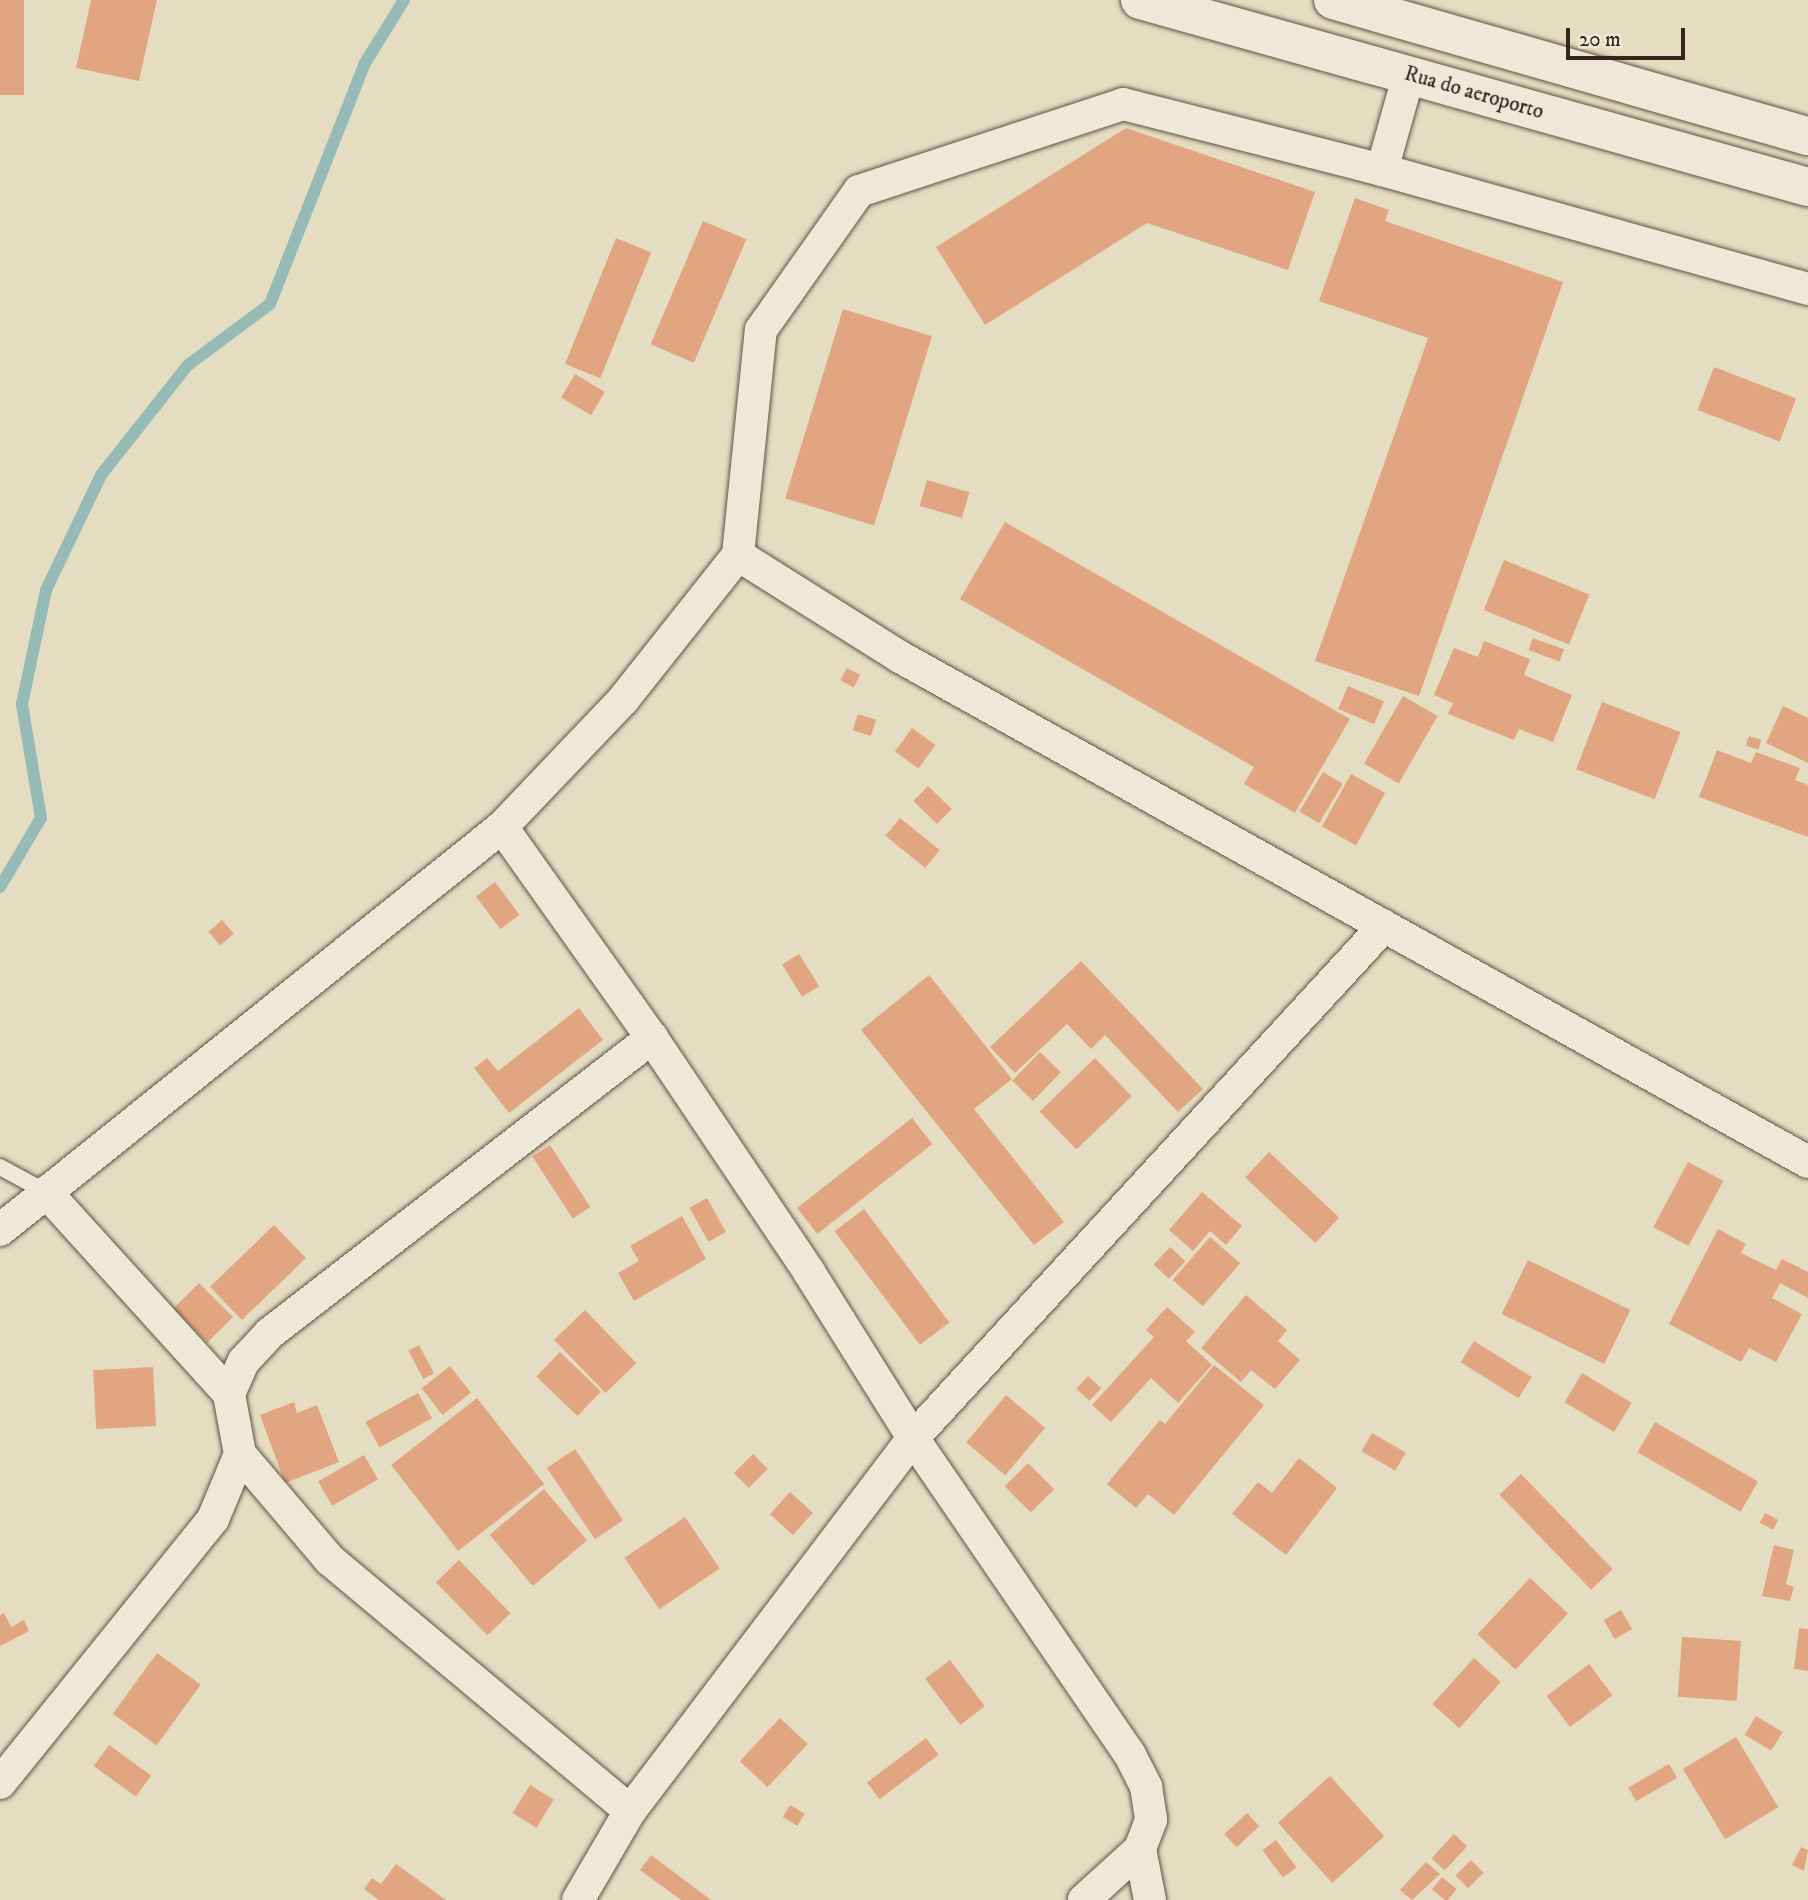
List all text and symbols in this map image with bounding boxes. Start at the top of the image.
scale bar [1570,14,1689,58]
text: 20 m [1579,27,1621,53]
street label: Rua do aeroporto [1401,61,1547,125]

